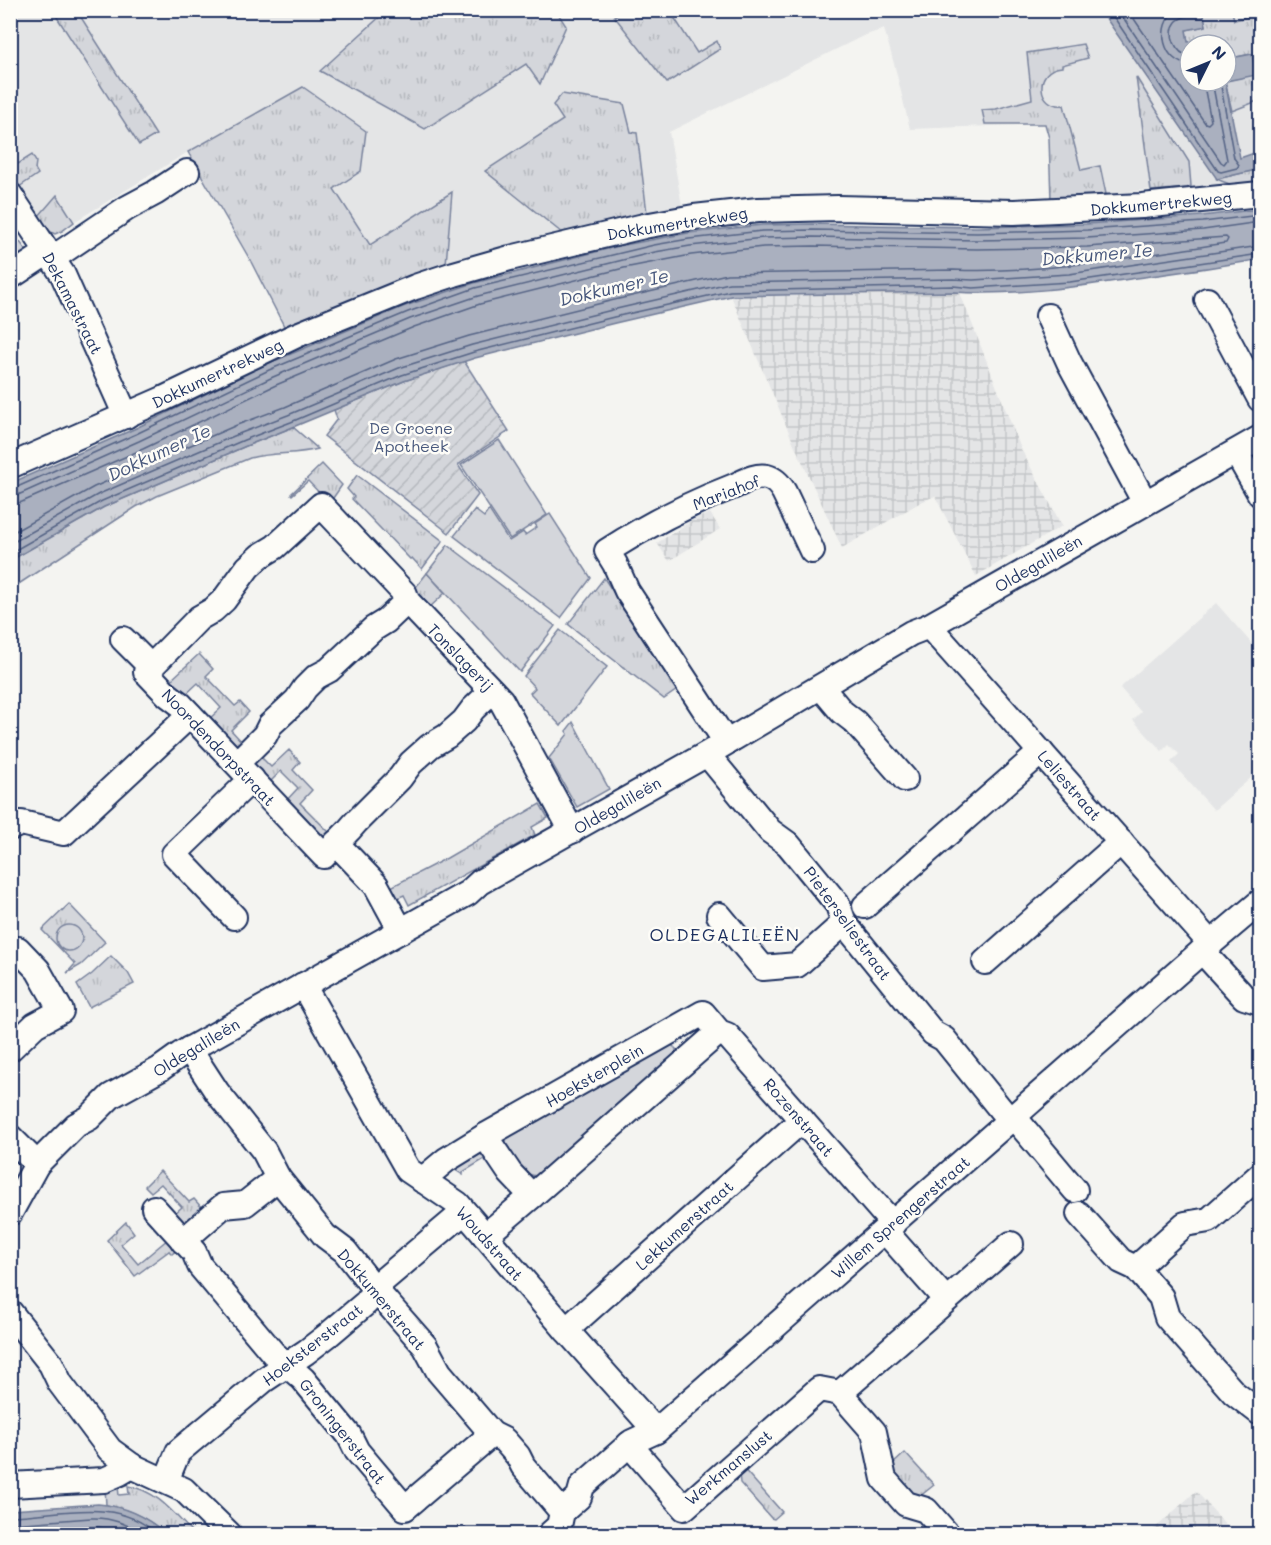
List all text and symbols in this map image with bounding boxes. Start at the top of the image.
north arrow [1178,33,1238,93]
text: N [1208,41,1231,64]
street label: Dokkumertrekweg [1089,186,1233,220]
street label: Dokkumertrekweg [605,202,749,244]
water label: Dokkumer Ie [1041,237,1153,271]
street label: Dekamastraat [38,248,108,358]
water label: Dokkumer Ie [557,263,671,311]
street label: Dokkumertrekweg [148,333,286,413]
park label: De Groene Apotheek [369,417,453,456]
water label: Dokkumer Ie [103,418,215,486]
street label: Mariahof [689,469,763,514]
street label: Oldegalileën [990,530,1086,596]
street label: Tonslagerij [423,619,499,695]
street label: Noordendorpstraat [158,684,280,810]
street label: Leliestraat [1034,745,1106,825]
street label: Oldegalileën [569,772,665,838]
street label: Pieterseliestraat [800,862,896,984]
district label: OLDEGALILEËN [650,922,800,946]
street label: Oldegalileën [149,1013,243,1081]
street label: Hoeksterplein [541,1039,647,1111]
street label: Rozenstraat [759,1073,839,1161]
street label: Willem Sprengerstraat [826,1151,974,1283]
street label: Lekkumerstraat [631,1176,737,1274]
street label: Woudstraat [452,1201,528,1285]
street label: Dokkumerstraat [333,1244,431,1354]
street label: Hoeksterstraat [258,1298,366,1390]
street label: Groningerstraat [295,1374,391,1488]
street label: Werkmanslust [680,1424,776,1510]

